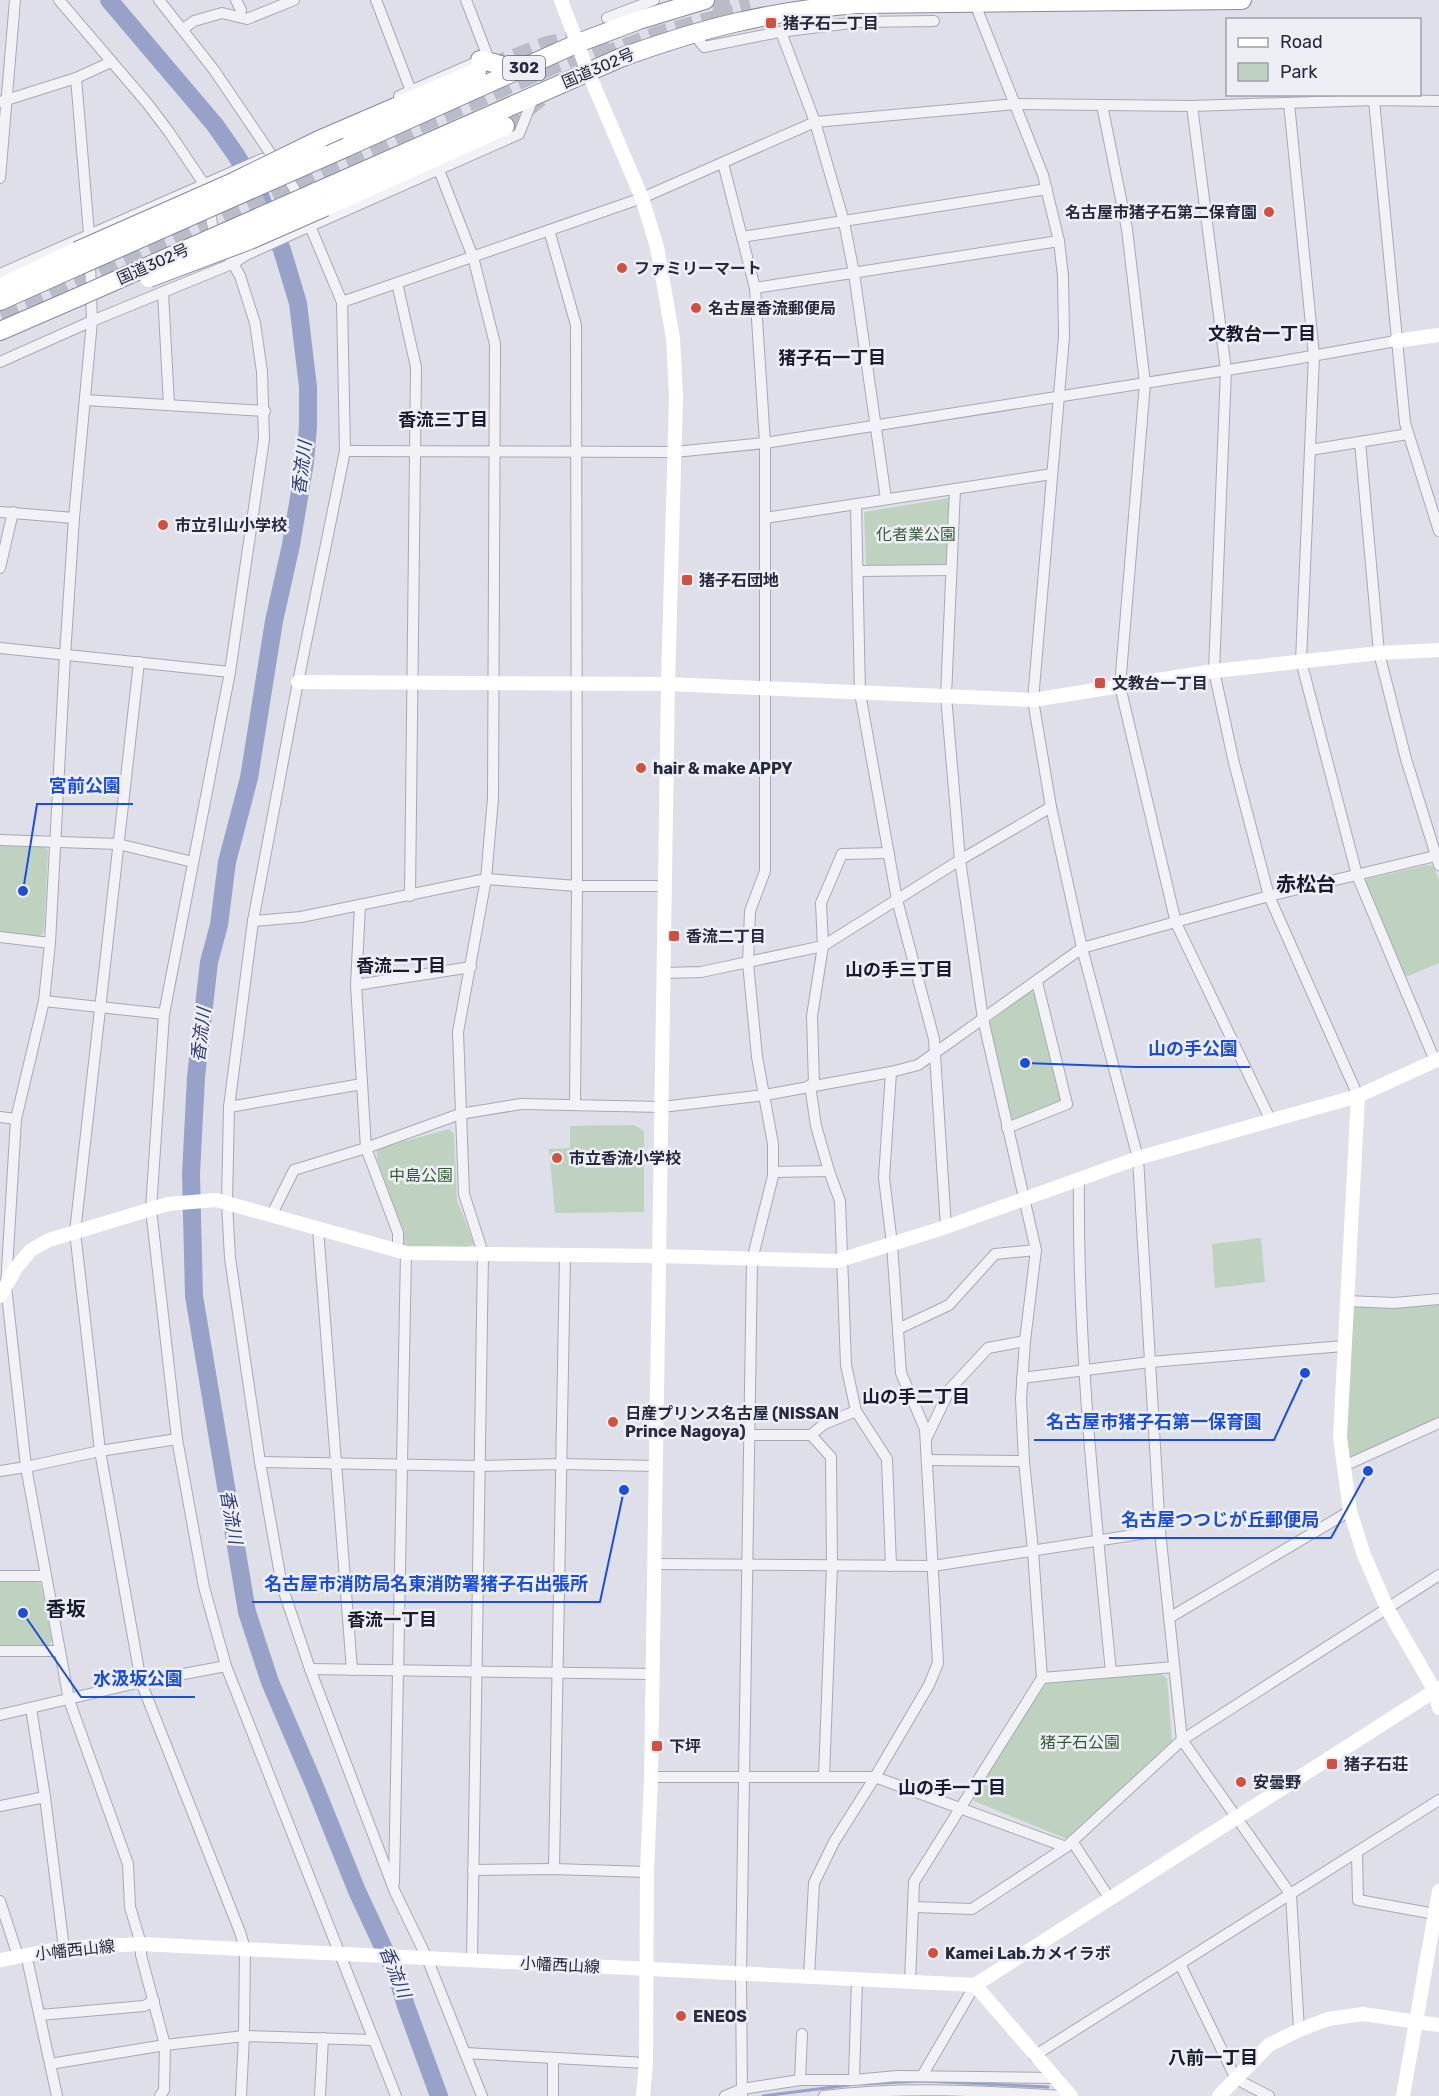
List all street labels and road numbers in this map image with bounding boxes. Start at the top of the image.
street label: 国道302号 [559,44,637,92]
road number: 302 [503,56,545,80]
street label: 国道302号 [114,240,192,288]
street label: 小幡西山線 [34,1936,116,1964]
street label: 小幡西山線 [520,1953,600,1977]

